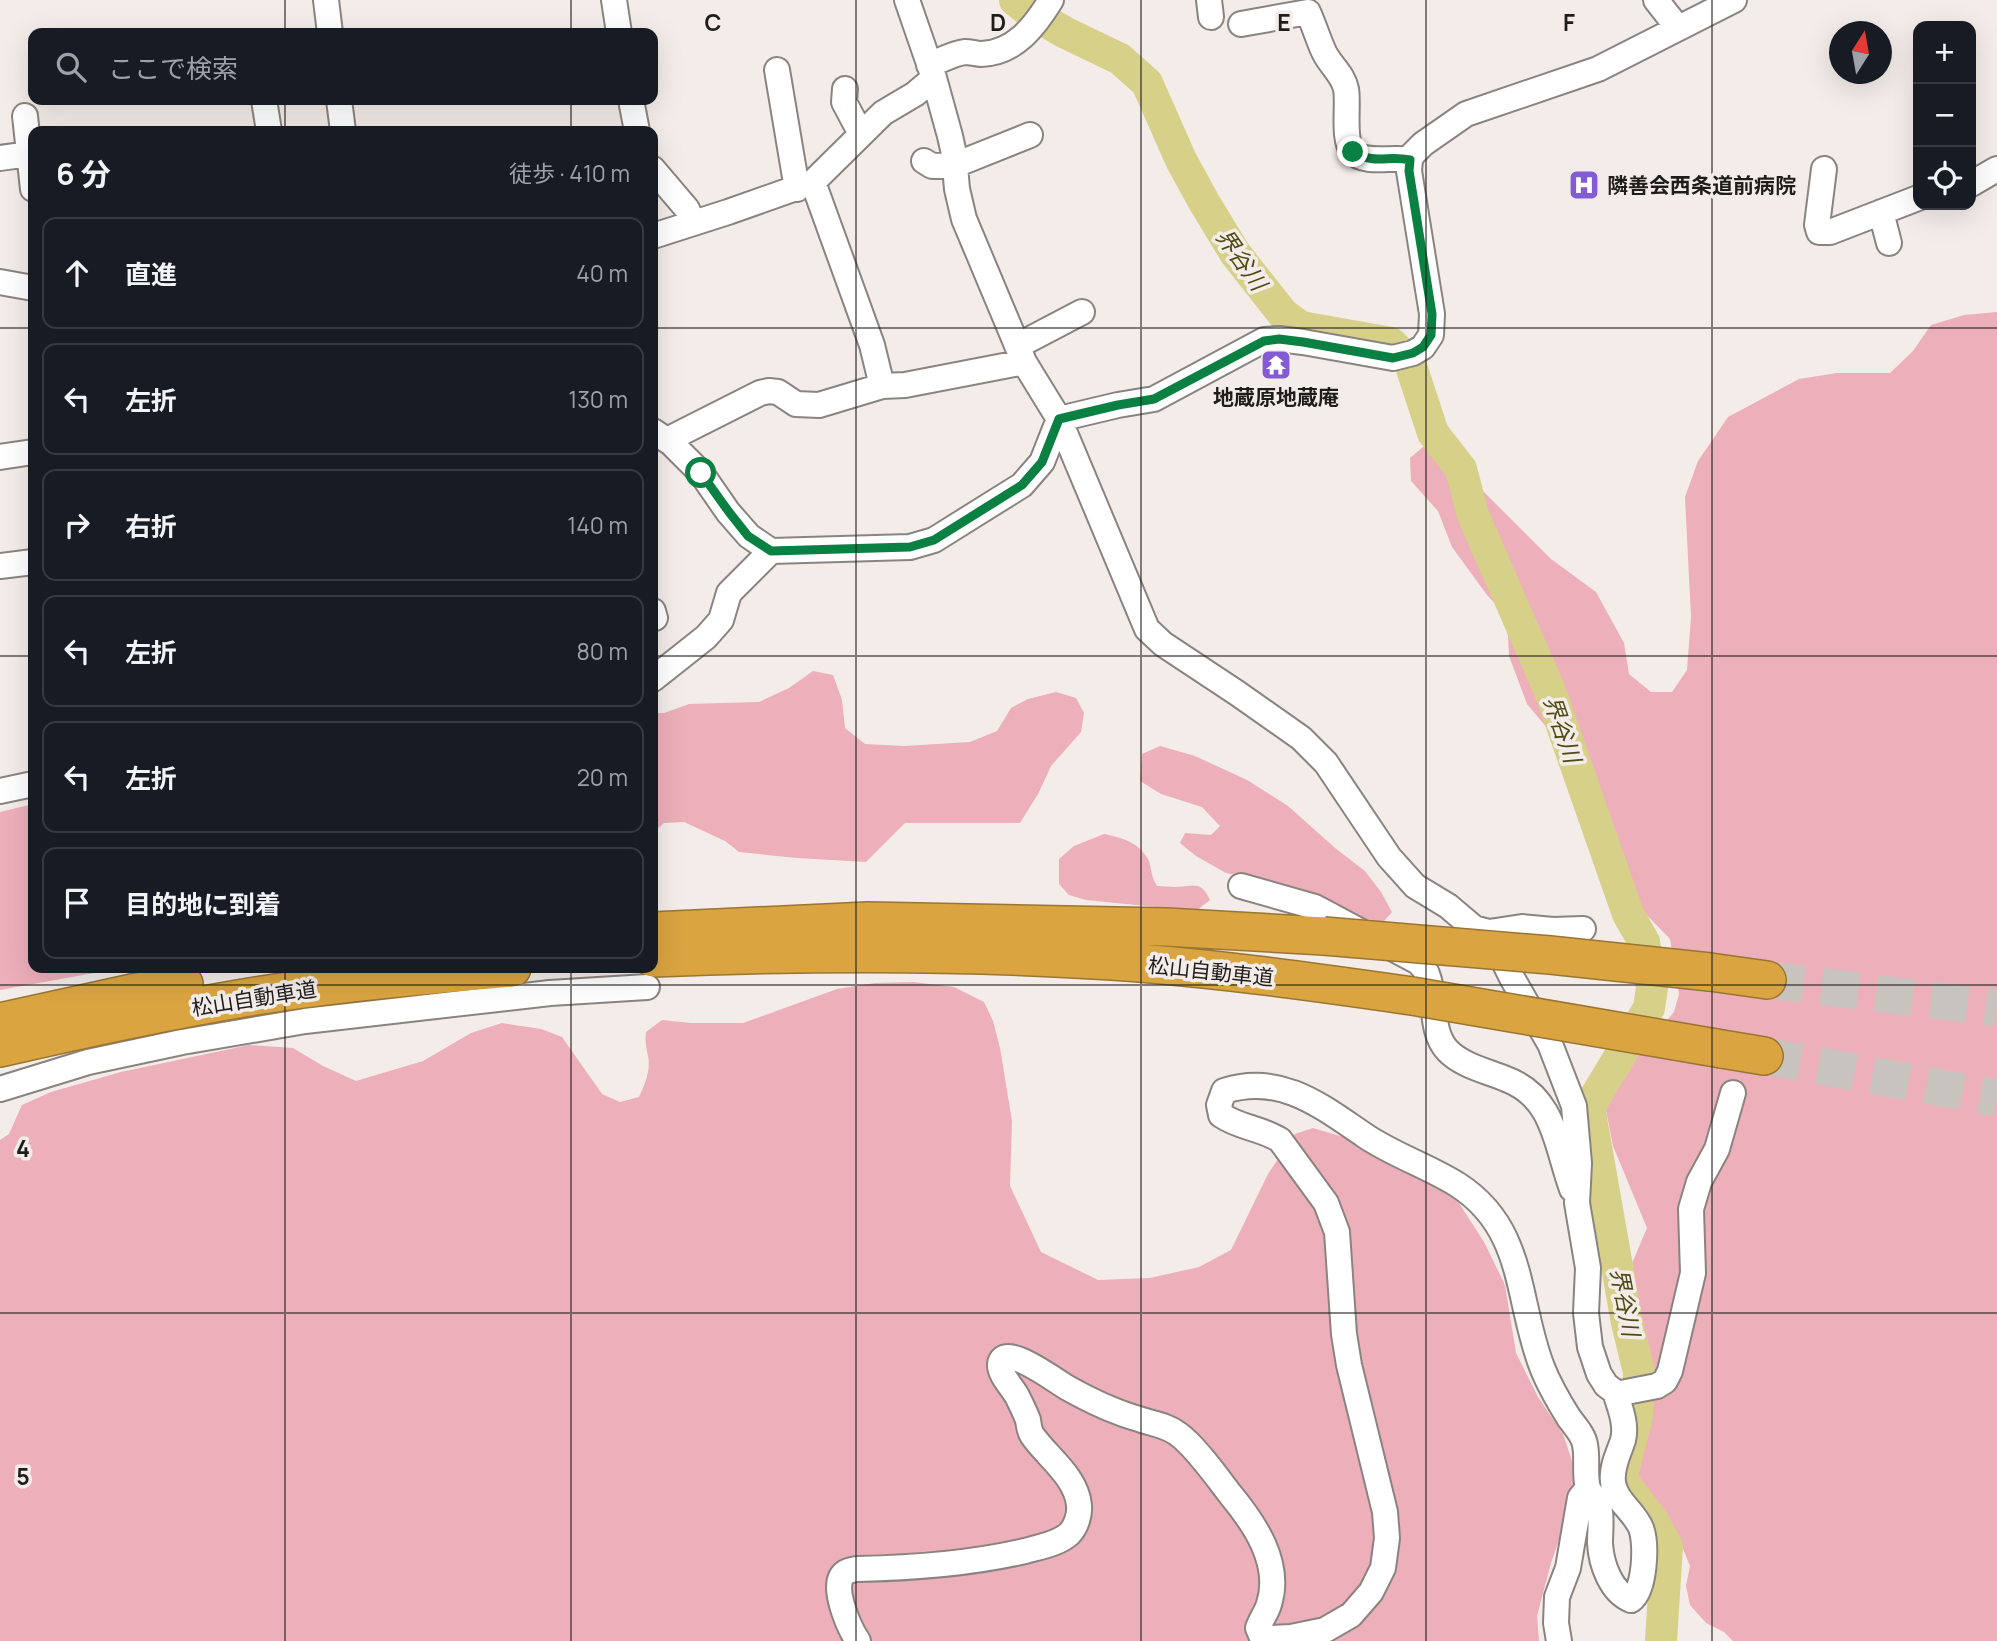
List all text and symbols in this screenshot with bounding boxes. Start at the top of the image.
text: C [705,6,722,38]
text: D [990,6,1006,38]
text: E [1277,6,1291,38]
text: F [1563,6,1575,38]
north arrow [1829,21,1892,84]
map controls [1913,21,1976,210]
button: + [1913,21,1976,84]
search box [28,28,658,105]
icon: search [52,48,90,86]
text: ここで検索 [108,50,238,86]
button: − [1913,84,1976,147]
route end [1337,136,1368,167]
button: locate [1913,147,1976,210]
text: 6 分 [56,153,111,194]
text: 徒歩 · 410 m [509,157,630,189]
hospital icon: 隣善会西条道前病院 [1567,168,1601,202]
place label: 隣善会西条道前病院 [1607,171,1796,199]
water label: 界谷川 [1209,222,1277,299]
icon: ahead [58,254,96,292]
text: 直進 [125,256,177,292]
text: 40 m [576,257,628,289]
temple icon: 地蔵原地蔵庵 [1259,348,1293,382]
icon: left [58,380,96,418]
text: 左折 [125,382,177,418]
text: 130 m [568,383,628,415]
place label: 地蔵原地蔵庵 [1213,383,1339,411]
route start [685,457,716,488]
icon: right [58,506,96,544]
text: 右折 [125,508,177,544]
text: 140 m [567,509,628,541]
icon: left [58,632,96,670]
text: 左折 [125,634,177,670]
text: 80 m [577,635,628,667]
water label: 界谷川 [1537,691,1590,770]
icon: left [58,758,96,796]
text: 左折 [125,760,177,796]
text: 20 m [577,761,628,793]
icon: arrive [58,884,96,922]
text: 目的地に到着 [125,886,281,922]
street label: 松山自動車道 [1147,950,1275,992]
street label: 松山自動車道 [190,974,318,1022]
text: 4 [16,1132,30,1164]
water label: 界谷川 [1604,1265,1649,1342]
text: 5 [16,1460,30,1492]

